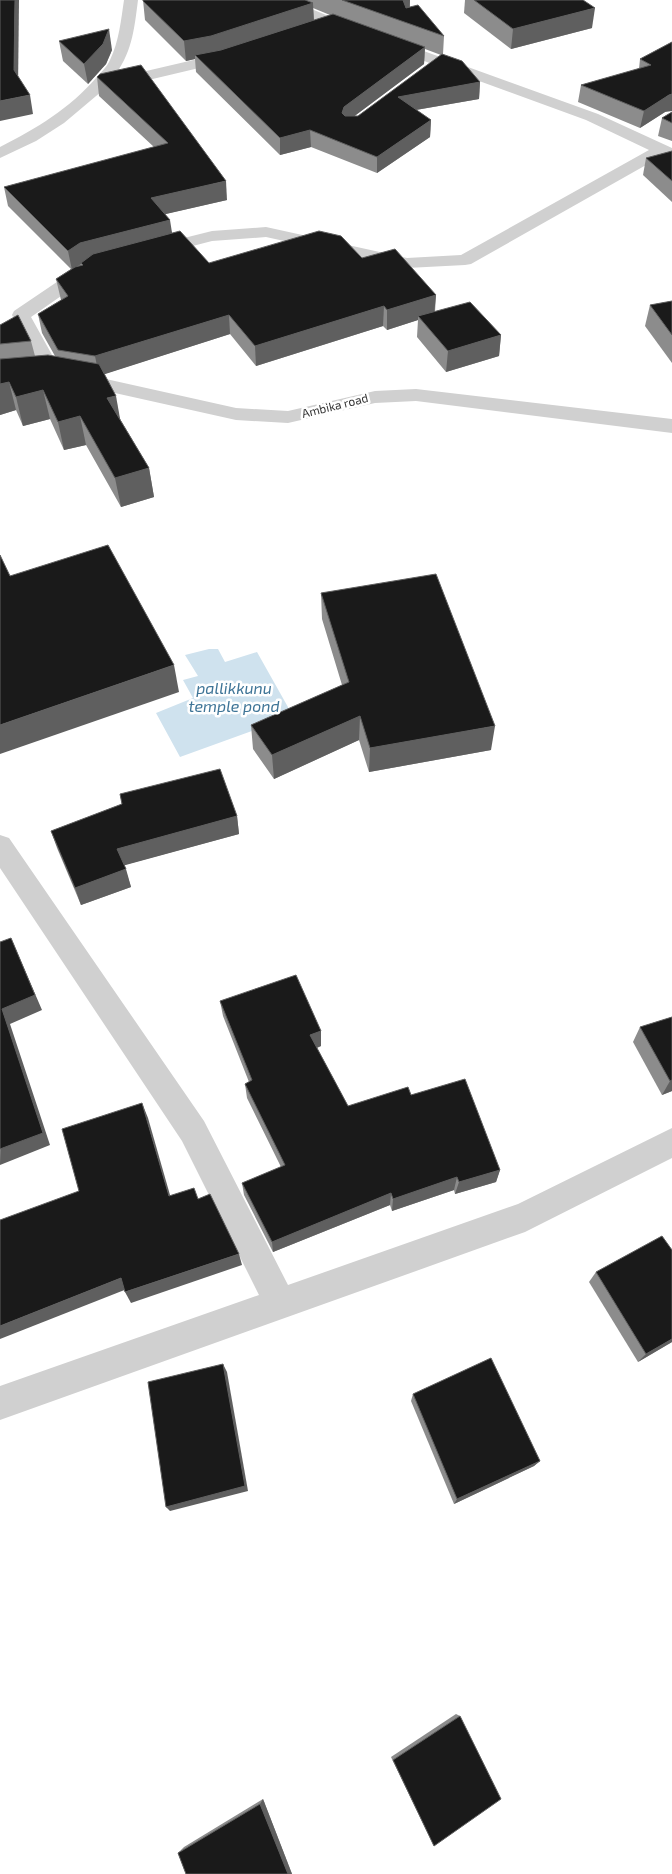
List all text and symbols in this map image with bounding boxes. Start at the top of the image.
street label: Ambika road [300,390,369,420]
water label: pallikkunu temple pond [188,678,280,715]

